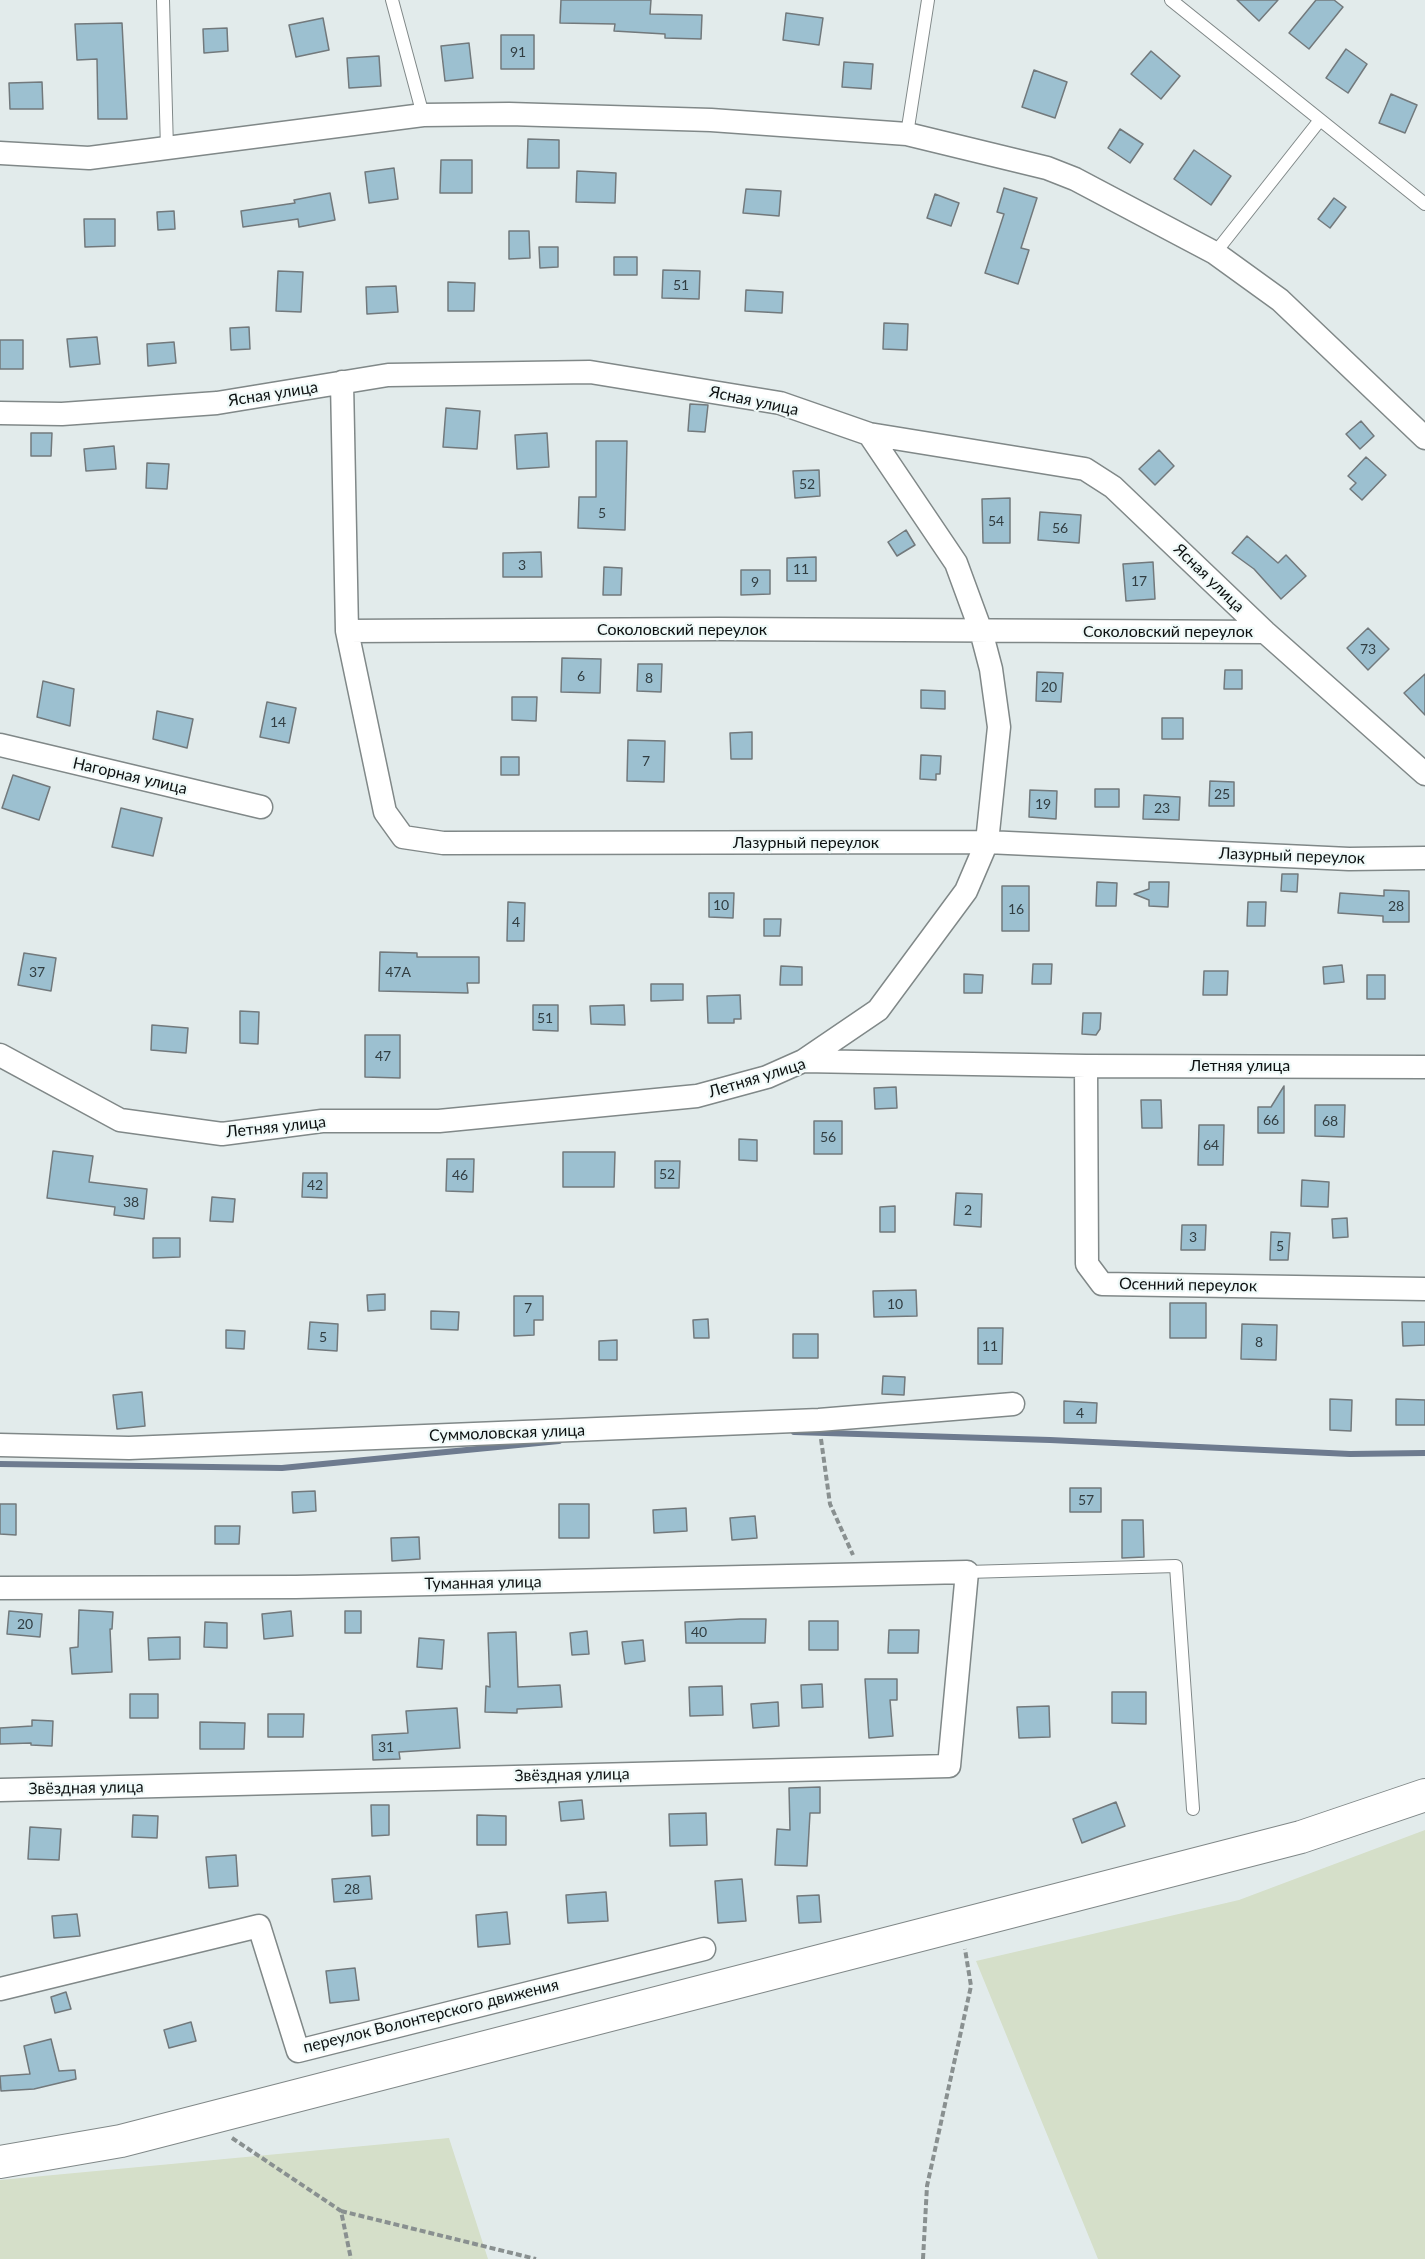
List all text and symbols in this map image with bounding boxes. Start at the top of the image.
house number: 91 [510,44,526,60]
house number: 51 [673,277,689,293]
street label: Ясная улица [227,377,319,411]
street label: Ясная улица [708,382,800,420]
house number: 52 [799,476,815,492]
house number: 5 [598,505,606,521]
house number: 54 [988,513,1004,529]
house number: 56 [1052,520,1068,536]
street label: Ясная улица [1170,540,1248,616]
house number: 3 [518,557,526,573]
house number: 11 [793,561,809,577]
house number: 17 [1131,573,1147,589]
house number: 9 [751,574,759,590]
street label: Соколовский переулок [597,620,767,640]
street label: Соколовский переулок [1083,622,1253,642]
house number: 73 [1360,641,1376,657]
house number: 6 [577,668,585,684]
house number: 8 [645,670,653,686]
house number: 20 [1041,679,1057,695]
house number: 14 [270,714,286,730]
house number: 7 [642,753,650,769]
street label: Нагорная улица [71,754,189,798]
house number: 25 [1214,786,1230,802]
house number: 19 [1035,796,1051,812]
house number: 23 [1154,800,1170,816]
street label: Лазурный переулок [733,833,879,853]
street label: Лазурный переулок [1219,844,1365,868]
house number: 10 [713,897,729,913]
house number: 28 [1388,898,1404,914]
house number: 16 [1008,901,1024,917]
house number: 4 [512,914,520,930]
house number: 37 [29,964,45,980]
house number: 47А [385,964,411,980]
house number: 51 [537,1010,553,1026]
house number: 47 [375,1048,391,1064]
street label: Летняя улица [706,1054,808,1102]
street label: Летняя улица [1190,1056,1290,1076]
street label: Летняя улица [225,1112,327,1142]
house number: 66 [1263,1112,1279,1128]
house number: 68 [1322,1113,1338,1129]
house number: 56 [820,1129,836,1145]
house number: 64 [1203,1137,1219,1153]
house number: 52 [659,1166,675,1182]
house number: 46 [452,1167,468,1183]
house number: 42 [307,1177,323,1193]
house number: 38 [123,1194,139,1210]
house number: 2 [964,1202,972,1218]
house number: 3 [1189,1229,1197,1245]
house number: 5 [1276,1238,1284,1254]
street label: Осенний переулок [1119,1274,1257,1296]
house number: 10 [887,1296,903,1312]
house number: 7 [524,1300,532,1316]
house number: 5 [319,1329,327,1345]
house number: 8 [1255,1334,1263,1350]
house number: 11 [982,1338,998,1354]
house number: 4 [1076,1405,1084,1421]
street label: Суммоловская улица [429,1421,585,1445]
house number: 57 [1078,1492,1094,1508]
street label: Туманная улица [424,1572,542,1594]
house number: 20 [17,1616,33,1632]
house number: 40 [691,1624,707,1640]
house number: 31 [378,1739,394,1755]
street label: Звёздная улица [514,1764,630,1786]
street label: Звёздная улица [28,1777,144,1799]
house number: 28 [344,1881,360,1897]
street label: переулок Волонтерского движения [301,1975,561,2057]

